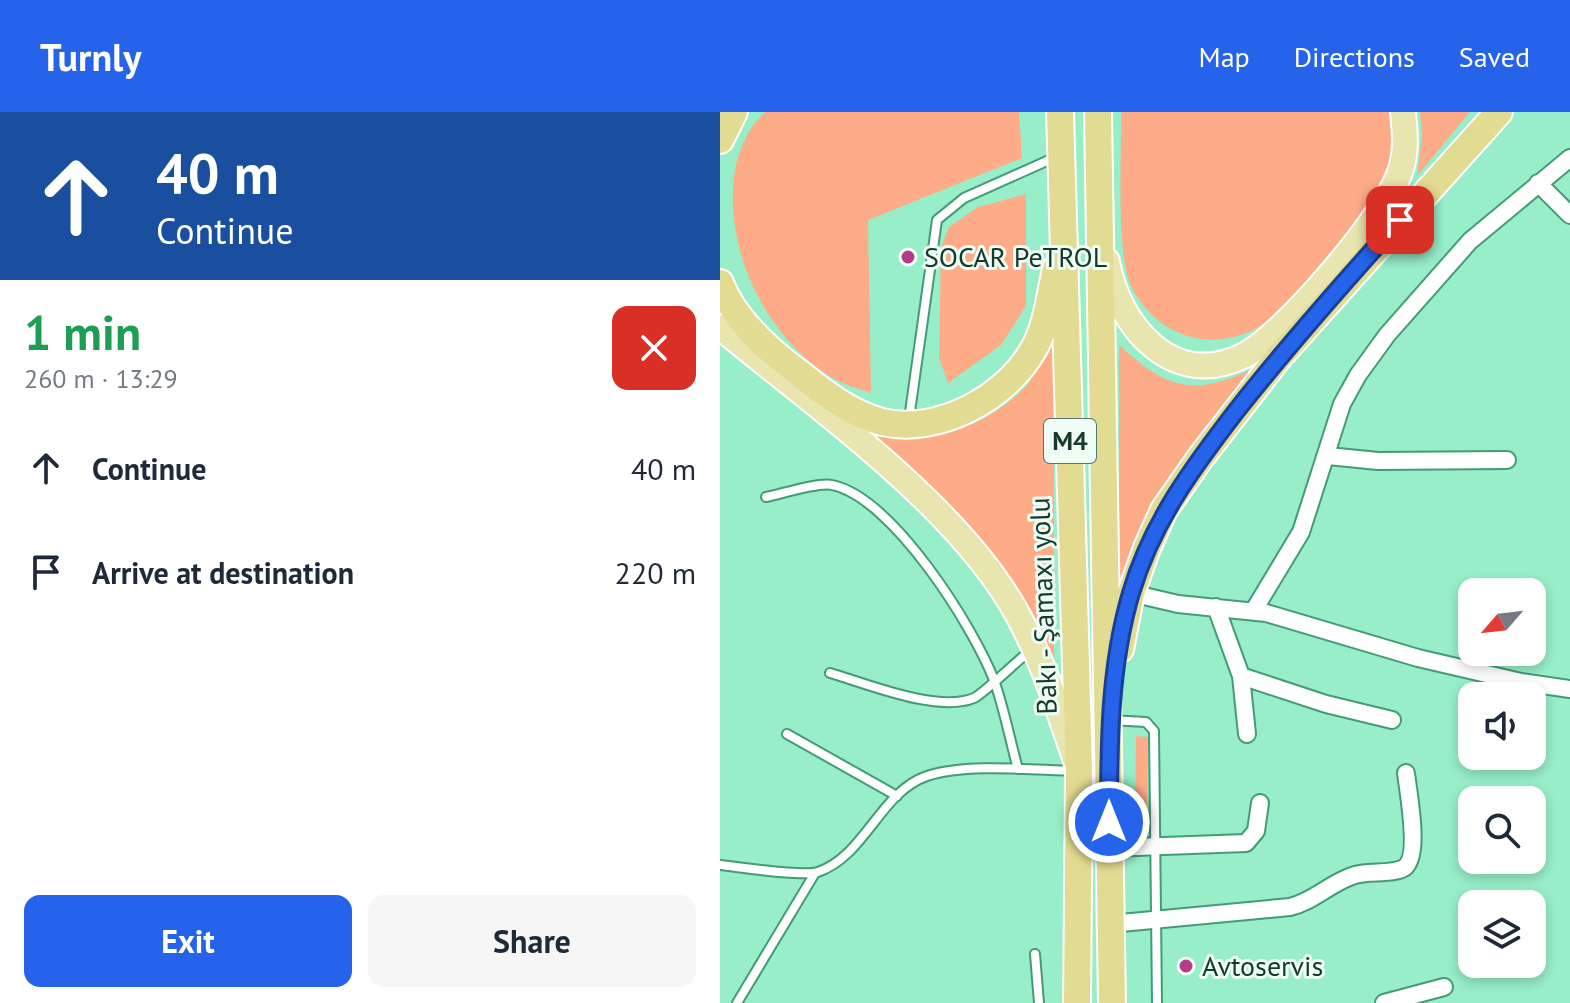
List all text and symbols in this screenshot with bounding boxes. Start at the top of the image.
text: Turnly [40,32,141,81]
text: Map [1199,38,1250,75]
text: Directions [1294,38,1415,75]
text: Saved [1459,38,1530,75]
text: 40 m [156,137,279,209]
icon: ahead [24,144,128,248]
pin [1366,186,1434,254]
icon: arrive [1378,198,1422,242]
text: Continue [156,207,294,254]
place label: SOCAR PeTROL [924,238,1107,275]
marker: SOCAR PeTROL [899,248,917,266]
text: 1 min [24,301,141,363]
button: close [612,306,696,390]
text: 260 m · 13:29 [24,362,178,395]
road number: M4 [1044,419,1096,463]
icon: ahead [24,446,68,490]
text: Continue [92,449,206,488]
text: 40 m [631,449,696,488]
street label: Bakı - Şamaxı yolu [1020,497,1065,715]
icon: arrive [24,550,68,594]
text: Arrive at destination [92,553,354,592]
text: 220 m [615,553,696,592]
north arrow [1458,578,1546,666]
map controls [1458,578,1546,978]
button: sound [1458,682,1546,770]
position arrow [1067,780,1151,864]
button: search [1458,786,1546,874]
button: layers [1458,890,1546,978]
button: Exit [24,895,352,987]
button: Share [368,895,696,987]
place label: Avtoservis [1202,947,1323,984]
marker: Avtoservis [1177,957,1195,975]

